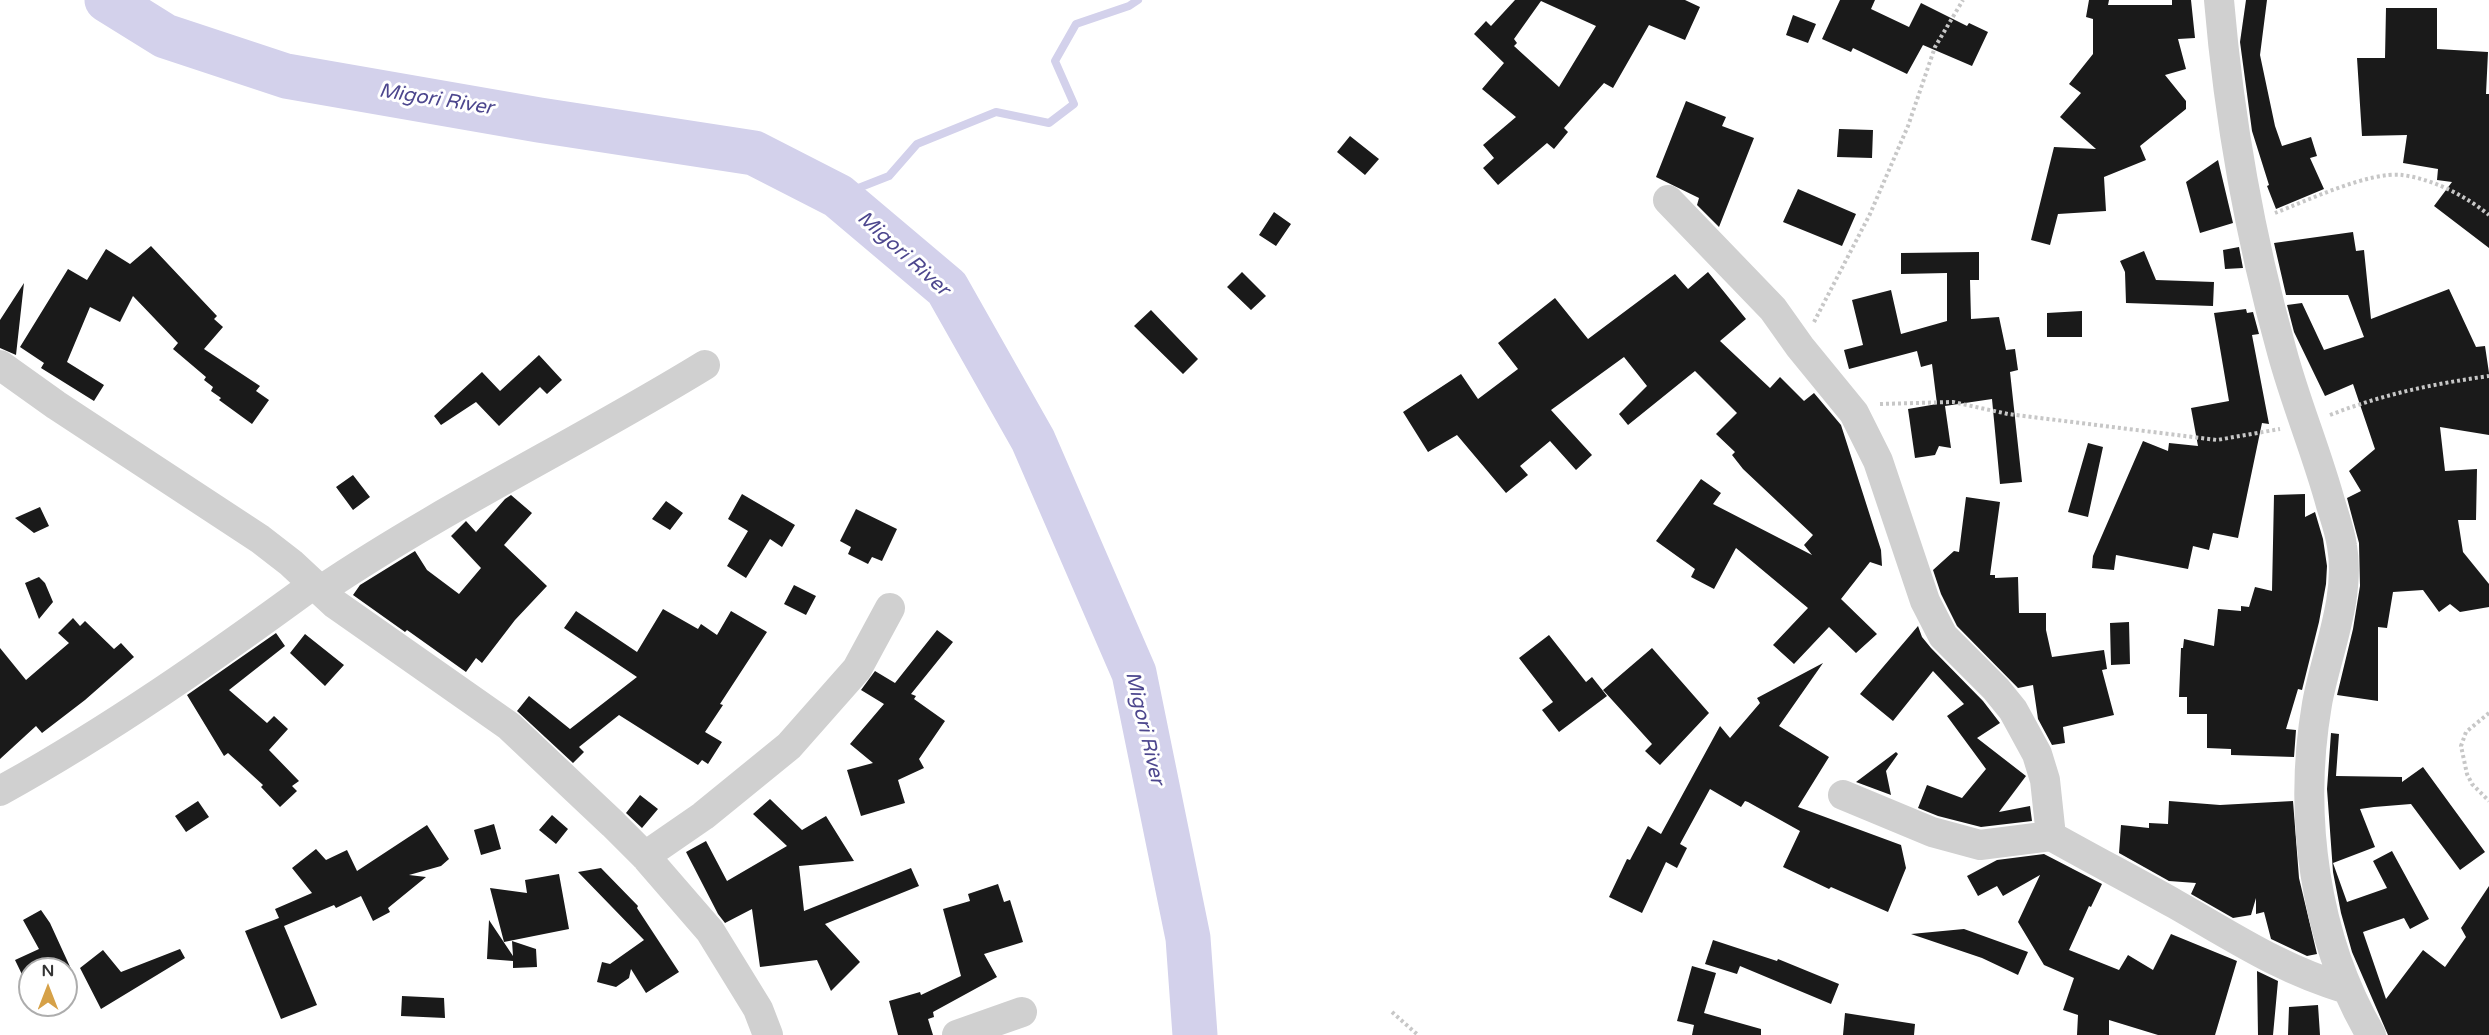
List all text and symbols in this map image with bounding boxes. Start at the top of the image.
water label: Migori River [377,79,495,121]
water label: Migori River [852,206,954,302]
water label: Migori River [1119,669,1169,787]
north arrow [18,957,78,1017]
text: N [42,961,54,981]

